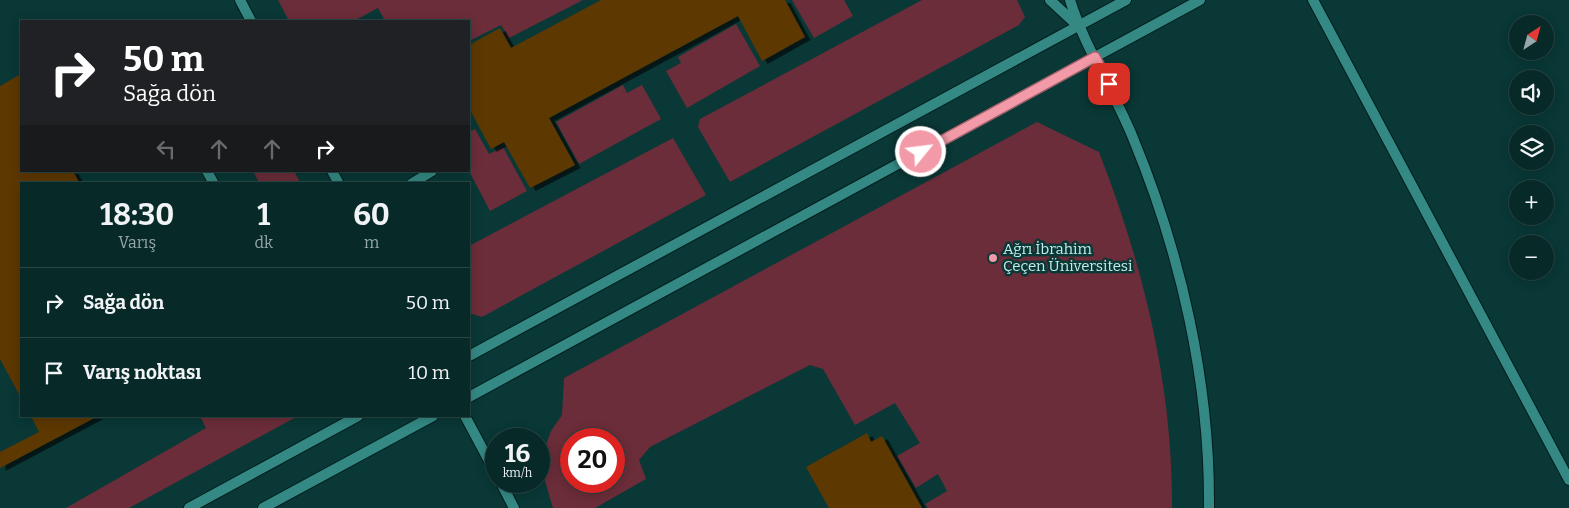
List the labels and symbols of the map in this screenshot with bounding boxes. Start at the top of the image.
north arrow [1509,15,1554,60]
pin [1088,63,1130,105]
position arrow [894,125,946,177]
place label: Ağrı İbrahim Çeçen Üniversitesi [1003,240,1133,275]
marker: Ağrı İbrahim Çeçen Üniversitesi [987,252,999,264]
speed limit sign: 20 [560,428,625,493]

